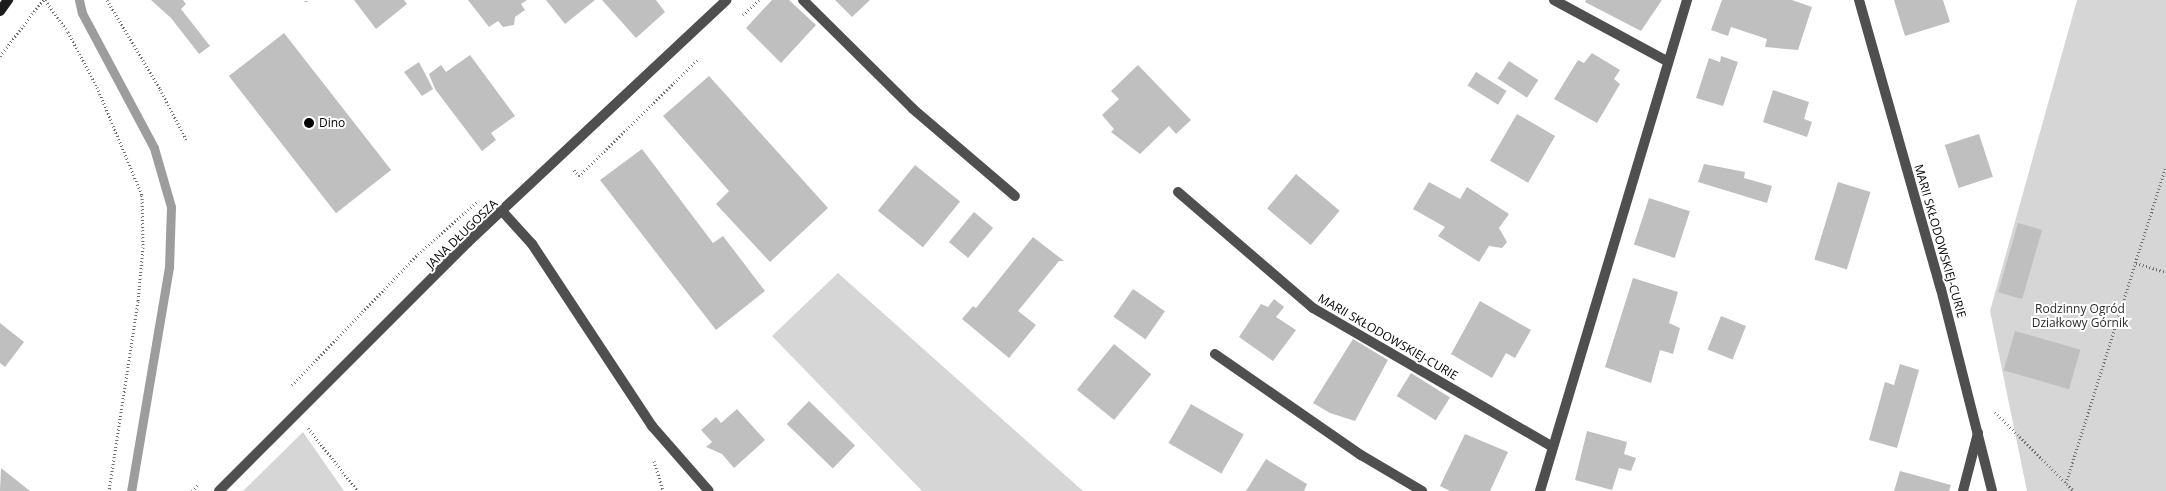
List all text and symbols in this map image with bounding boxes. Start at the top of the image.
place label: Dino [319,116,345,130]
marker: Dino [303,117,315,129]
street label: MARII SKŁODOWSKIEJ-CURIE [1911,163,1969,319]
street label: JANA DŁUGOSZA [423,196,501,272]
street label: MARII SKŁODOWSKIEJ-CURIE [1316,291,1460,383]
park label: Rodzinny Ogród Działkowy Górnik [2032,302,2128,330]

